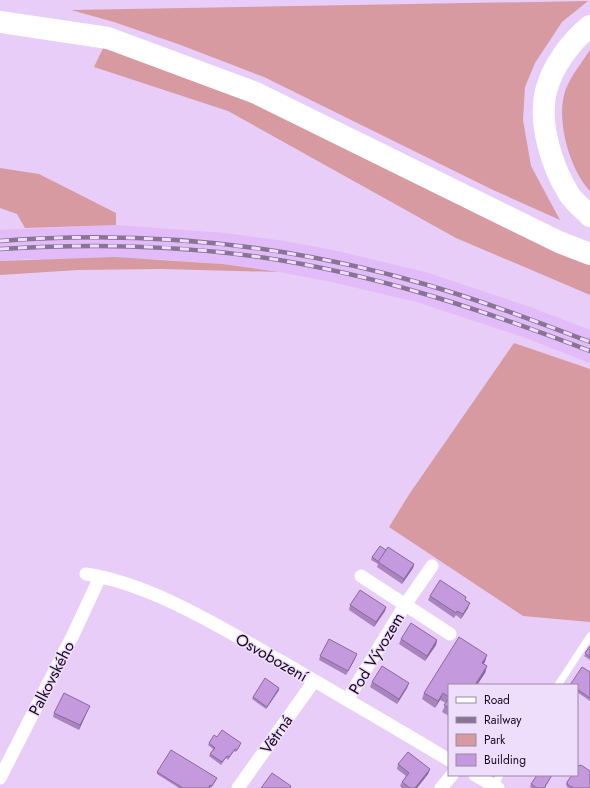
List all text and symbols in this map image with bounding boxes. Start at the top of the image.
street label: Pod Vývozem [343,608,410,698]
street label: Osvobození [231,627,313,688]
street label: Palkovského [23,637,80,719]
legend [448,684,578,776]
text: Road [484,691,510,709]
street label: Větrná [255,710,298,759]
text: Railway [484,711,522,729]
text: Park [484,731,506,749]
text: Building [484,751,526,769]

